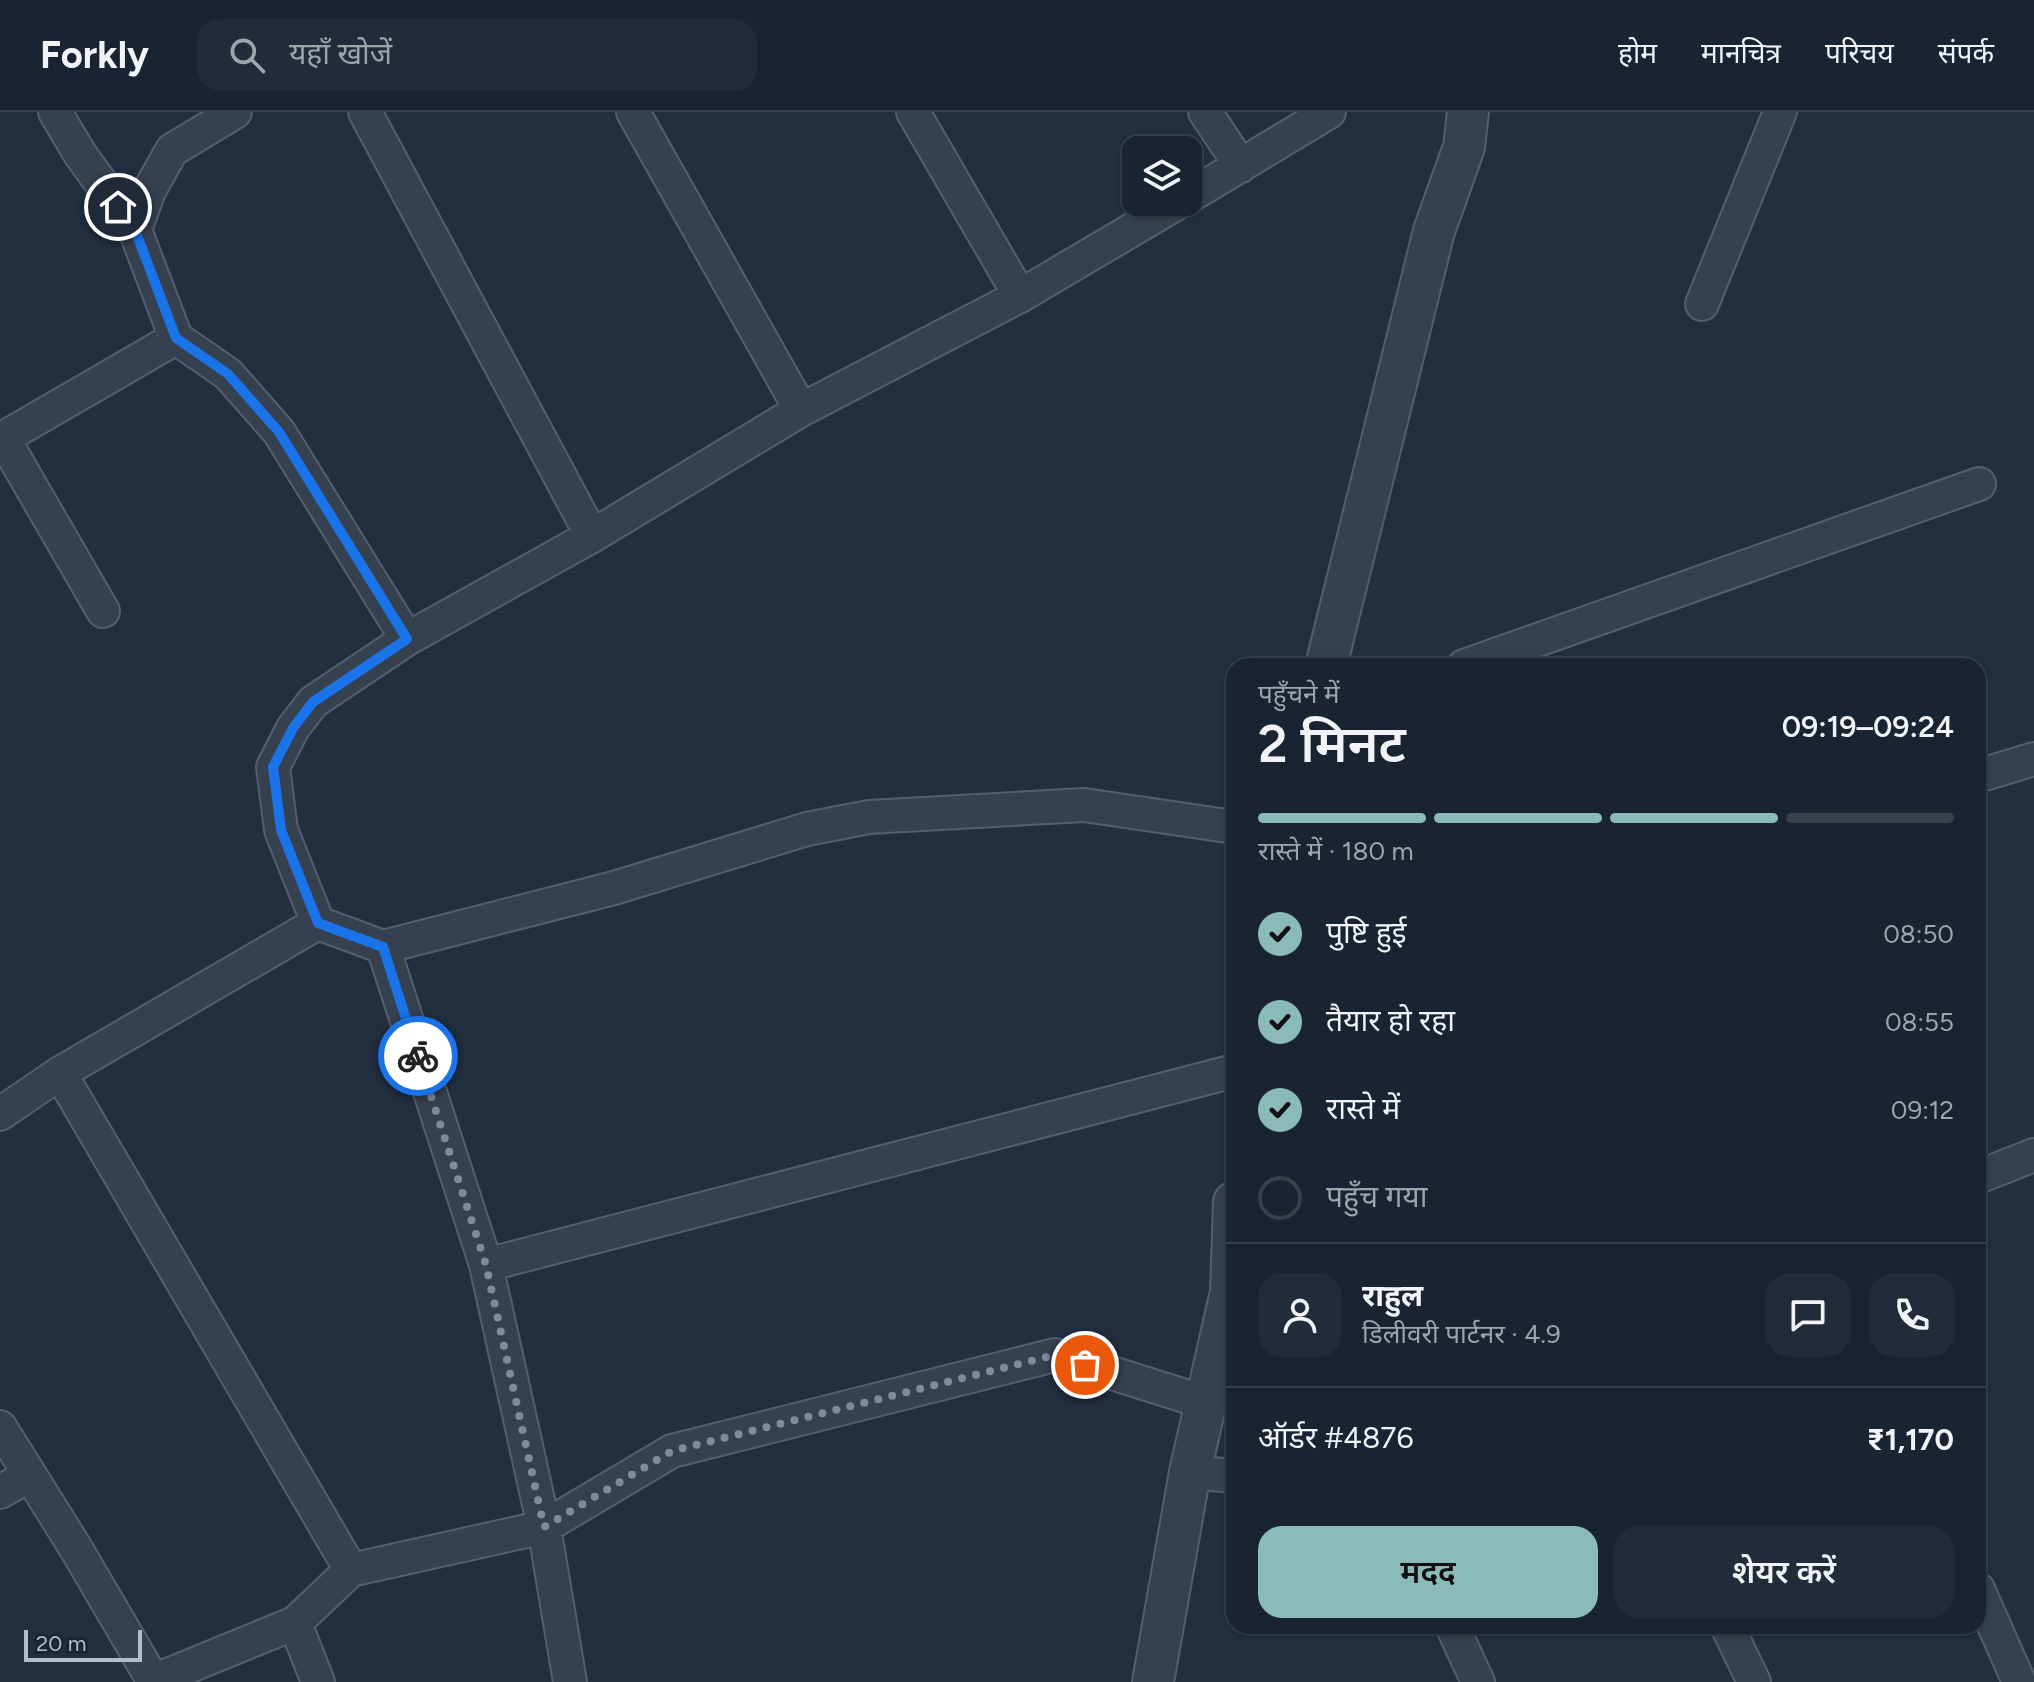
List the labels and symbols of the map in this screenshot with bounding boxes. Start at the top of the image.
pin [84,173,152,241]
courier [378,1016,458,1096]
pin [1051,1331,1119,1399]
scale bar [24,1626,142,1662]

